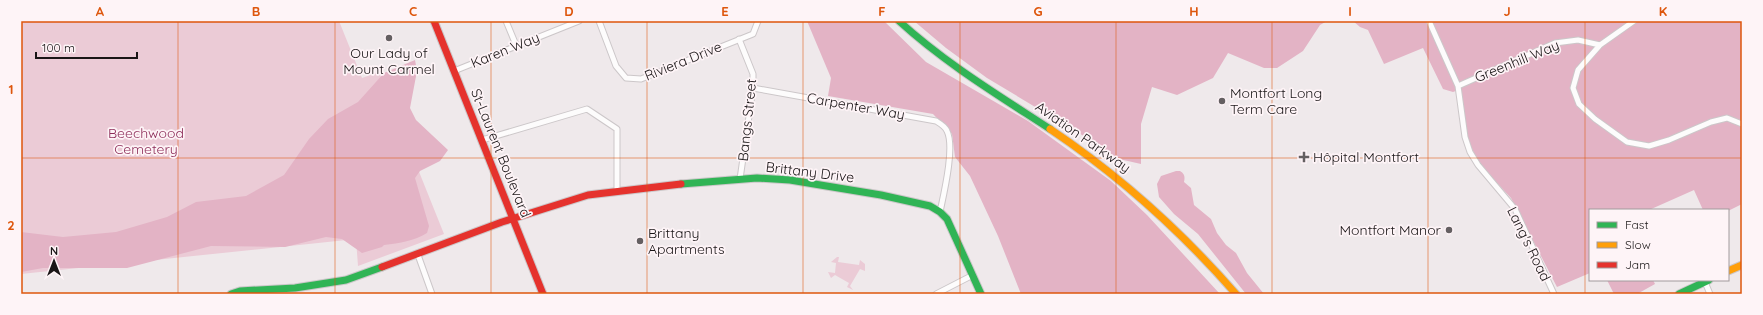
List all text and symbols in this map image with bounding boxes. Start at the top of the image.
text: A [96,3,105,19]
text: B [252,3,260,19]
text: C [409,3,417,19]
text: D [564,3,574,19]
text: E [721,3,729,19]
text: F [878,3,886,19]
text: G [1033,3,1043,19]
text: H [1189,3,1199,19]
text: I [1348,3,1352,19]
text: J [1503,3,1511,19]
text: K [1659,3,1668,19]
street label: Karen Way [468,28,542,72]
marker: Our Lady of Mount Carmel [384,33,394,43]
scale bar [36,34,137,60]
street label: Greenhill Way [1472,36,1562,86]
street label: Riviera Drive [642,37,724,85]
text: 100 m [42,40,75,55]
place label: Our Lady of Mount Carmel [343,44,435,78]
street label: Bangs Street [734,78,760,162]
text: 1 [8,81,14,97]
place label: Montfort Long Term Care [1230,84,1322,118]
street label: St-Laurent Boulevard [467,86,535,220]
street label: Carpenter Way [806,89,906,123]
marker: Montfort Long Term Care [1217,96,1227,106]
street label: Aviation Parkway [1032,97,1134,177]
park label: Beechwood Cemetery [108,124,184,158]
place label: Hôpital Montfort [1313,148,1419,166]
marker: Hôpital Montfort [1298,151,1310,163]
street label: Brittany Drive [765,158,855,186]
street label: Lang's Road [1503,204,1555,284]
legend [1589,209,1729,281]
text: 2 [7,217,15,233]
text: Fast [1625,217,1649,232]
place label: Montfort Manor [1340,221,1442,239]
place label: Brittany Apartments [648,224,725,258]
marker: Montfort Manor [1444,225,1454,235]
marker: Brittany Apartments [635,236,645,246]
text: Slow [1625,237,1651,252]
north arrow [34,241,74,281]
text: N [50,244,58,258]
text: Jam [1625,257,1650,272]

